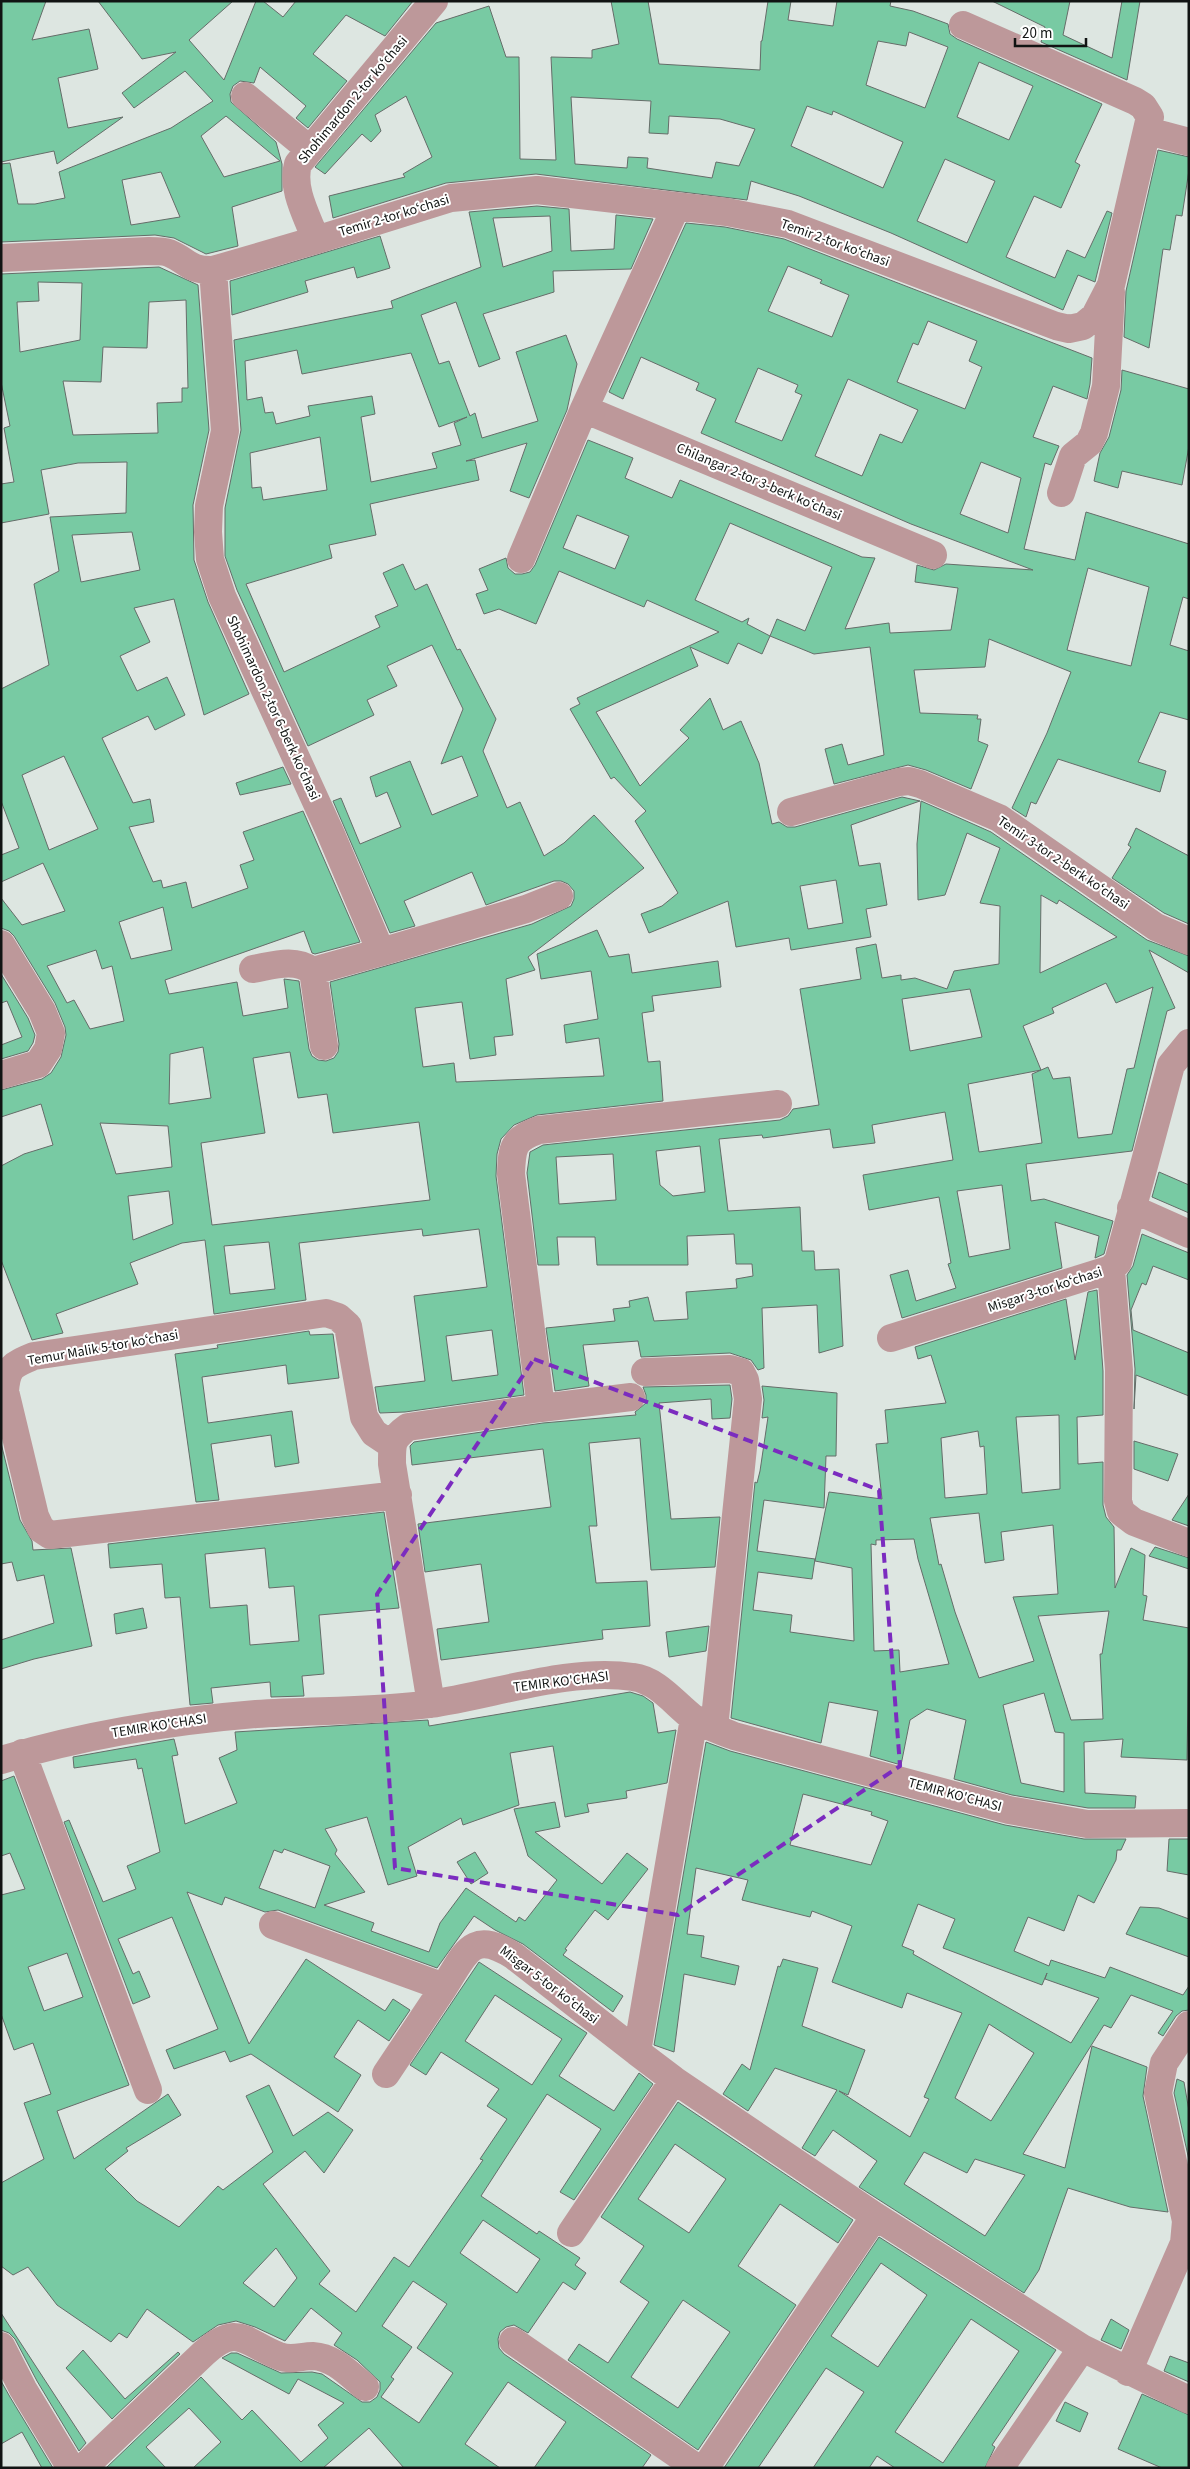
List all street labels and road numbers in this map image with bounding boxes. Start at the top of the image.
street label: Shohimardon 2-tor koʻchasi [294,32,412,168]
street label: Temir 2-tor koʻchasi [336,190,452,242]
street label: Temir 2-tor koʻchasi [778,214,892,272]
street label: Chilangar 2-tor 3-berk koʻchasi [673,438,845,526]
street label: Shohimardon 2-tor 6-berk koʻchasi [221,612,325,804]
street label: Temir 3-tor 2-berk koʻchasi [993,811,1133,915]
street label: Misgar 3-tor koʻchasi [985,1262,1105,1318]
street label: Temur Malik 5-tor koʻchasi [26,1325,180,1371]
street label: TEMIR KO'CHASI [512,1666,610,1698]
street label: TEMIR KO'CHASI [110,1709,208,1743]
street label: TEMIR KO'CHASI [906,1773,1004,1817]
street label: Misgar 5-tor koʻchasi [495,1941,603,2029]

